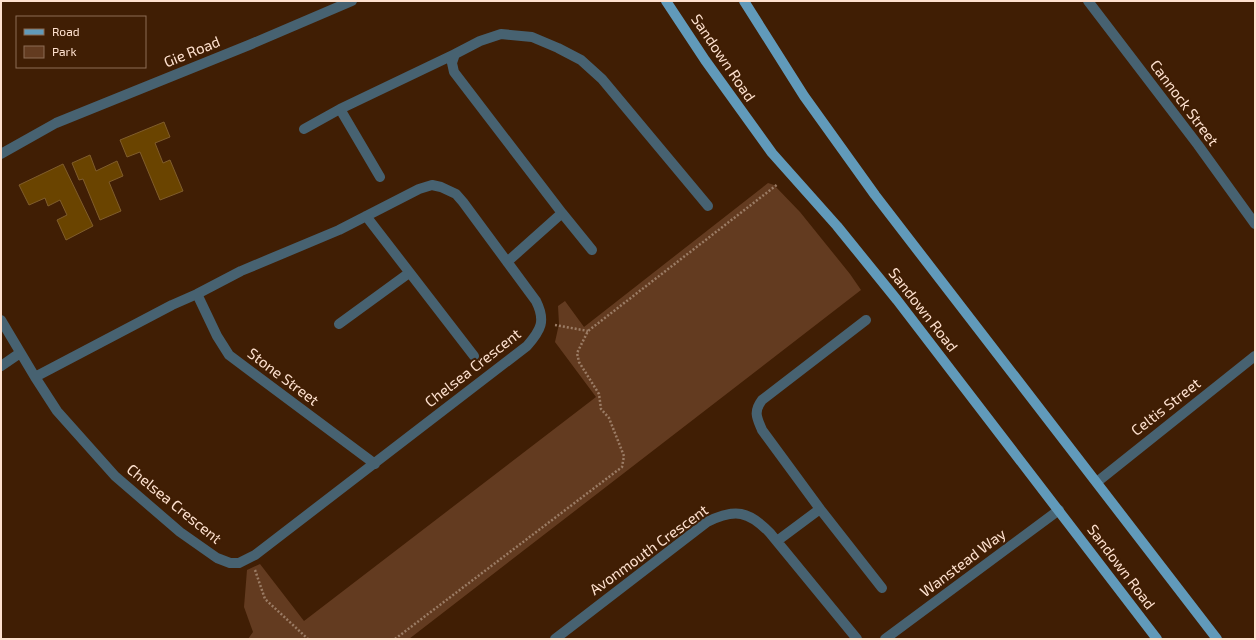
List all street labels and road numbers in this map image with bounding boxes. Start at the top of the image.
street label: Sandown Road [688,10,760,105]
street label: Gie Road [161,32,222,70]
street label: Cannock Street [1147,56,1223,149]
street label: Sandown Road [885,264,962,355]
street label: Chelsea Crescent [421,324,524,410]
street label: Stone Street [244,344,323,409]
street label: Celtis Street [1127,373,1204,439]
street label: Chelsea Crescent [124,459,226,547]
street label: Avonmouth Crescent [586,500,711,598]
street label: Sandown Road [1084,520,1160,612]
street label: Wanstead Way [916,524,1009,600]

